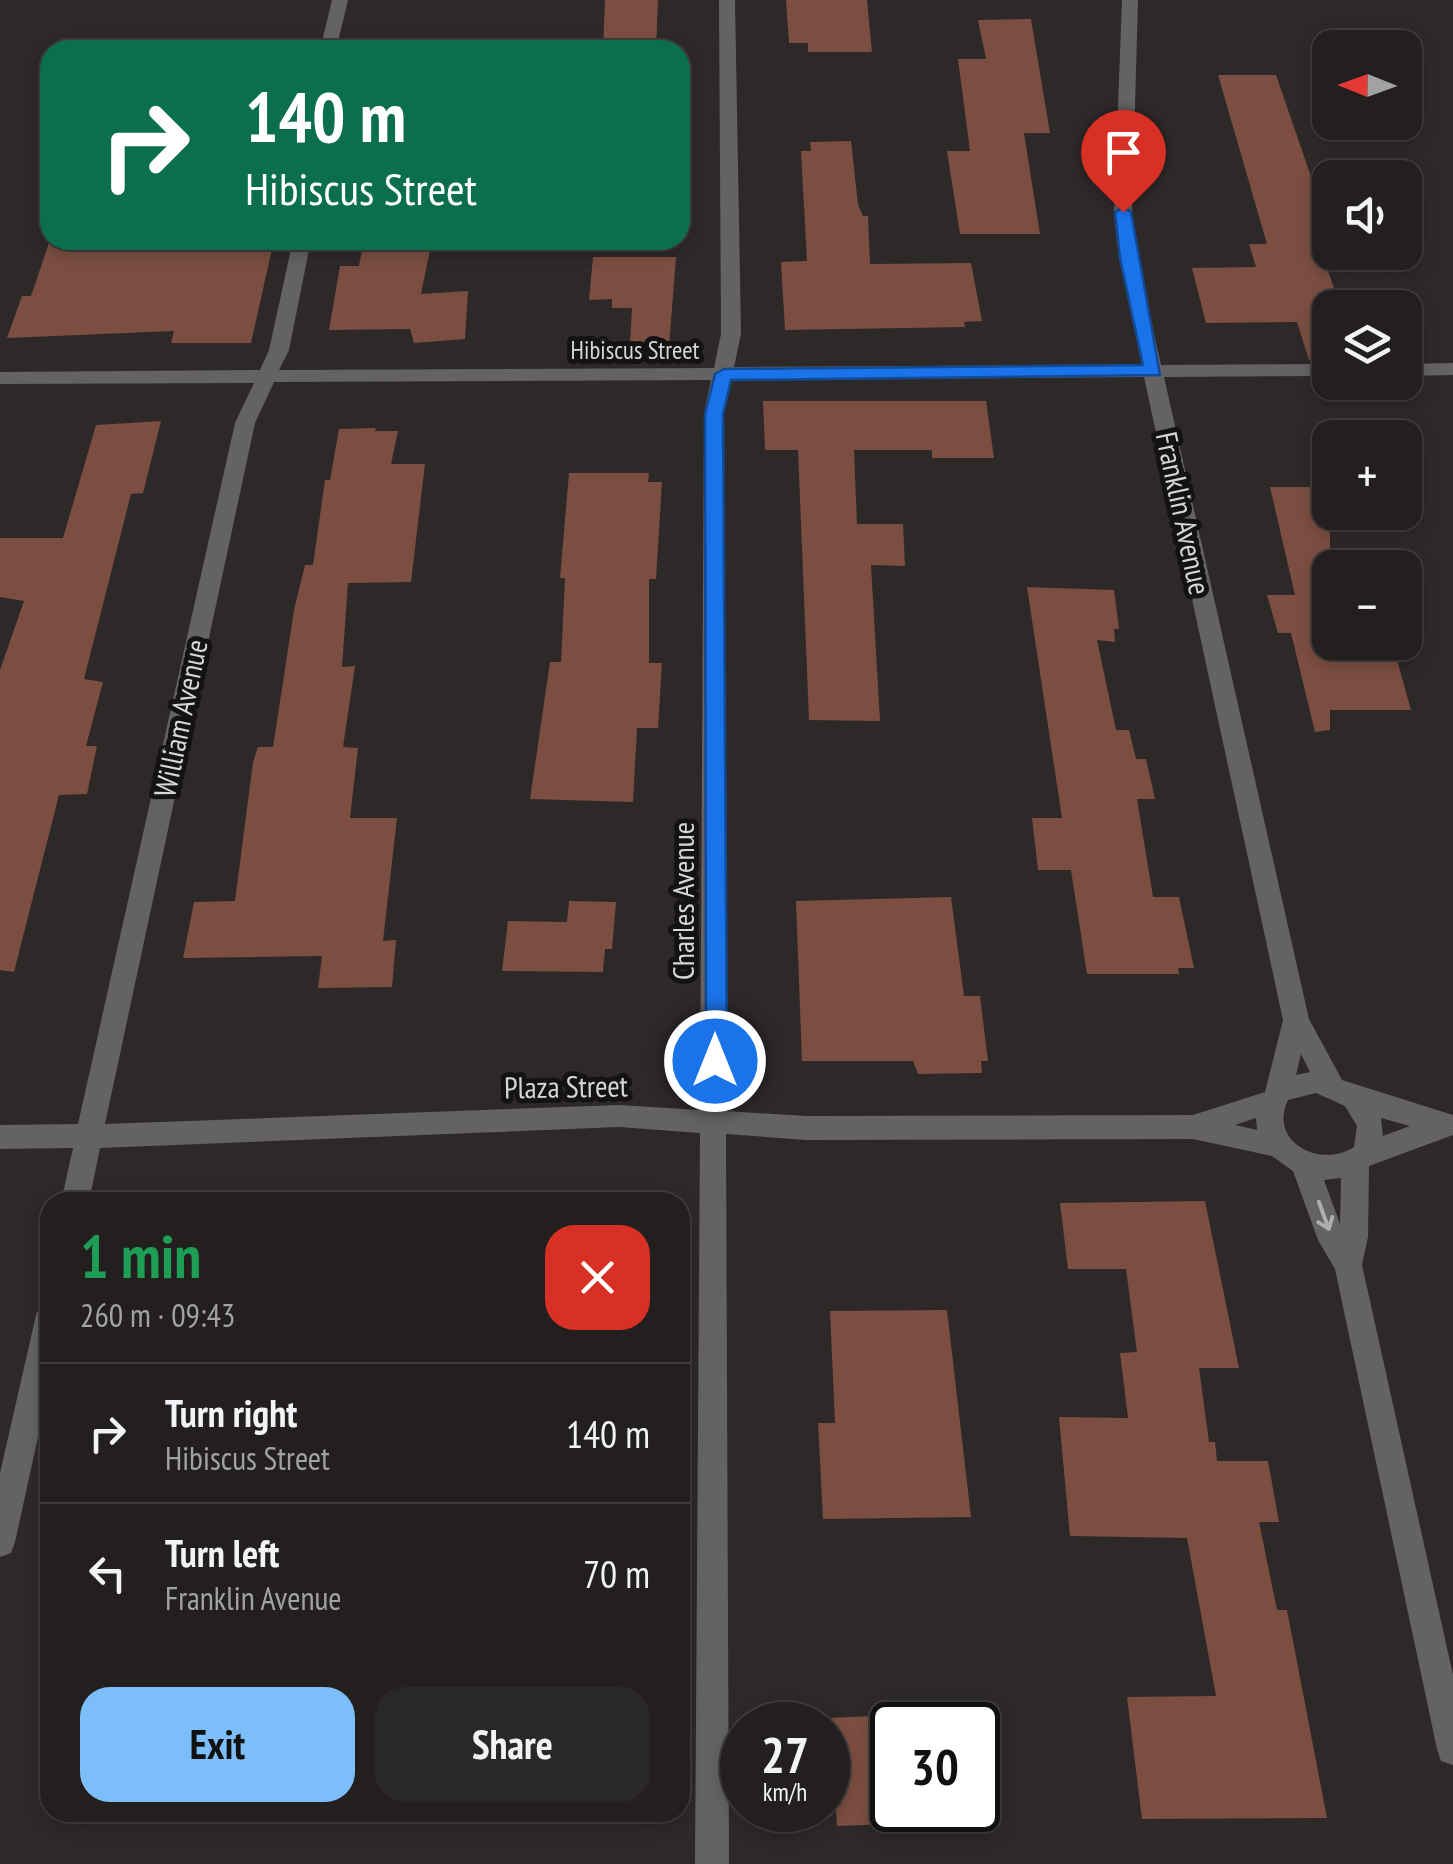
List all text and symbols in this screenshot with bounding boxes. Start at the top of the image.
north arrow [1312,30,1422,140]
map controls [1312,30,1422,660]
text: 140 m [245,71,406,161]
icon: right [80,80,210,210]
pin [1081,110,1166,213]
icon: arrive [1096,125,1151,180]
text: Hibiscus Street [245,159,477,217]
button: sound [1312,160,1422,270]
button: layers [1312,290,1422,400]
street label: Hibiscus Street [571,334,700,366]
button: + [1312,420,1422,530]
street label: Franklin Avenue [1148,428,1220,598]
button: − [1312,550,1422,660]
street label: William Avenue [144,636,216,800]
street label: Charles Avenue [663,822,702,980]
position arrow [663,1009,767,1113]
street label: Plaza Street [504,1065,629,1107]
one-way arrow [1316,1200,1334,1231]
text: 1 min [80,1217,201,1295]
button: close [545,1225,650,1330]
text: 260 m · 09:43 [80,1294,235,1336]
text: Turn right [165,1388,297,1437]
icon: right [80,1406,135,1461]
text: 140 m [566,1409,650,1458]
text: Hibiscus Street [165,1437,330,1479]
text: Turn left [165,1528,279,1577]
icon: left [80,1546,135,1601]
text: 70 m [583,1549,650,1598]
text: Franklin Avenue [165,1577,342,1619]
button: Exit [80,1687,355,1802]
button: Share [375,1687,650,1802]
speed limit sign: 30 [870,1702,1000,1832]
text: 27 [761,1722,809,1787]
text: km/h [763,1776,807,1808]

